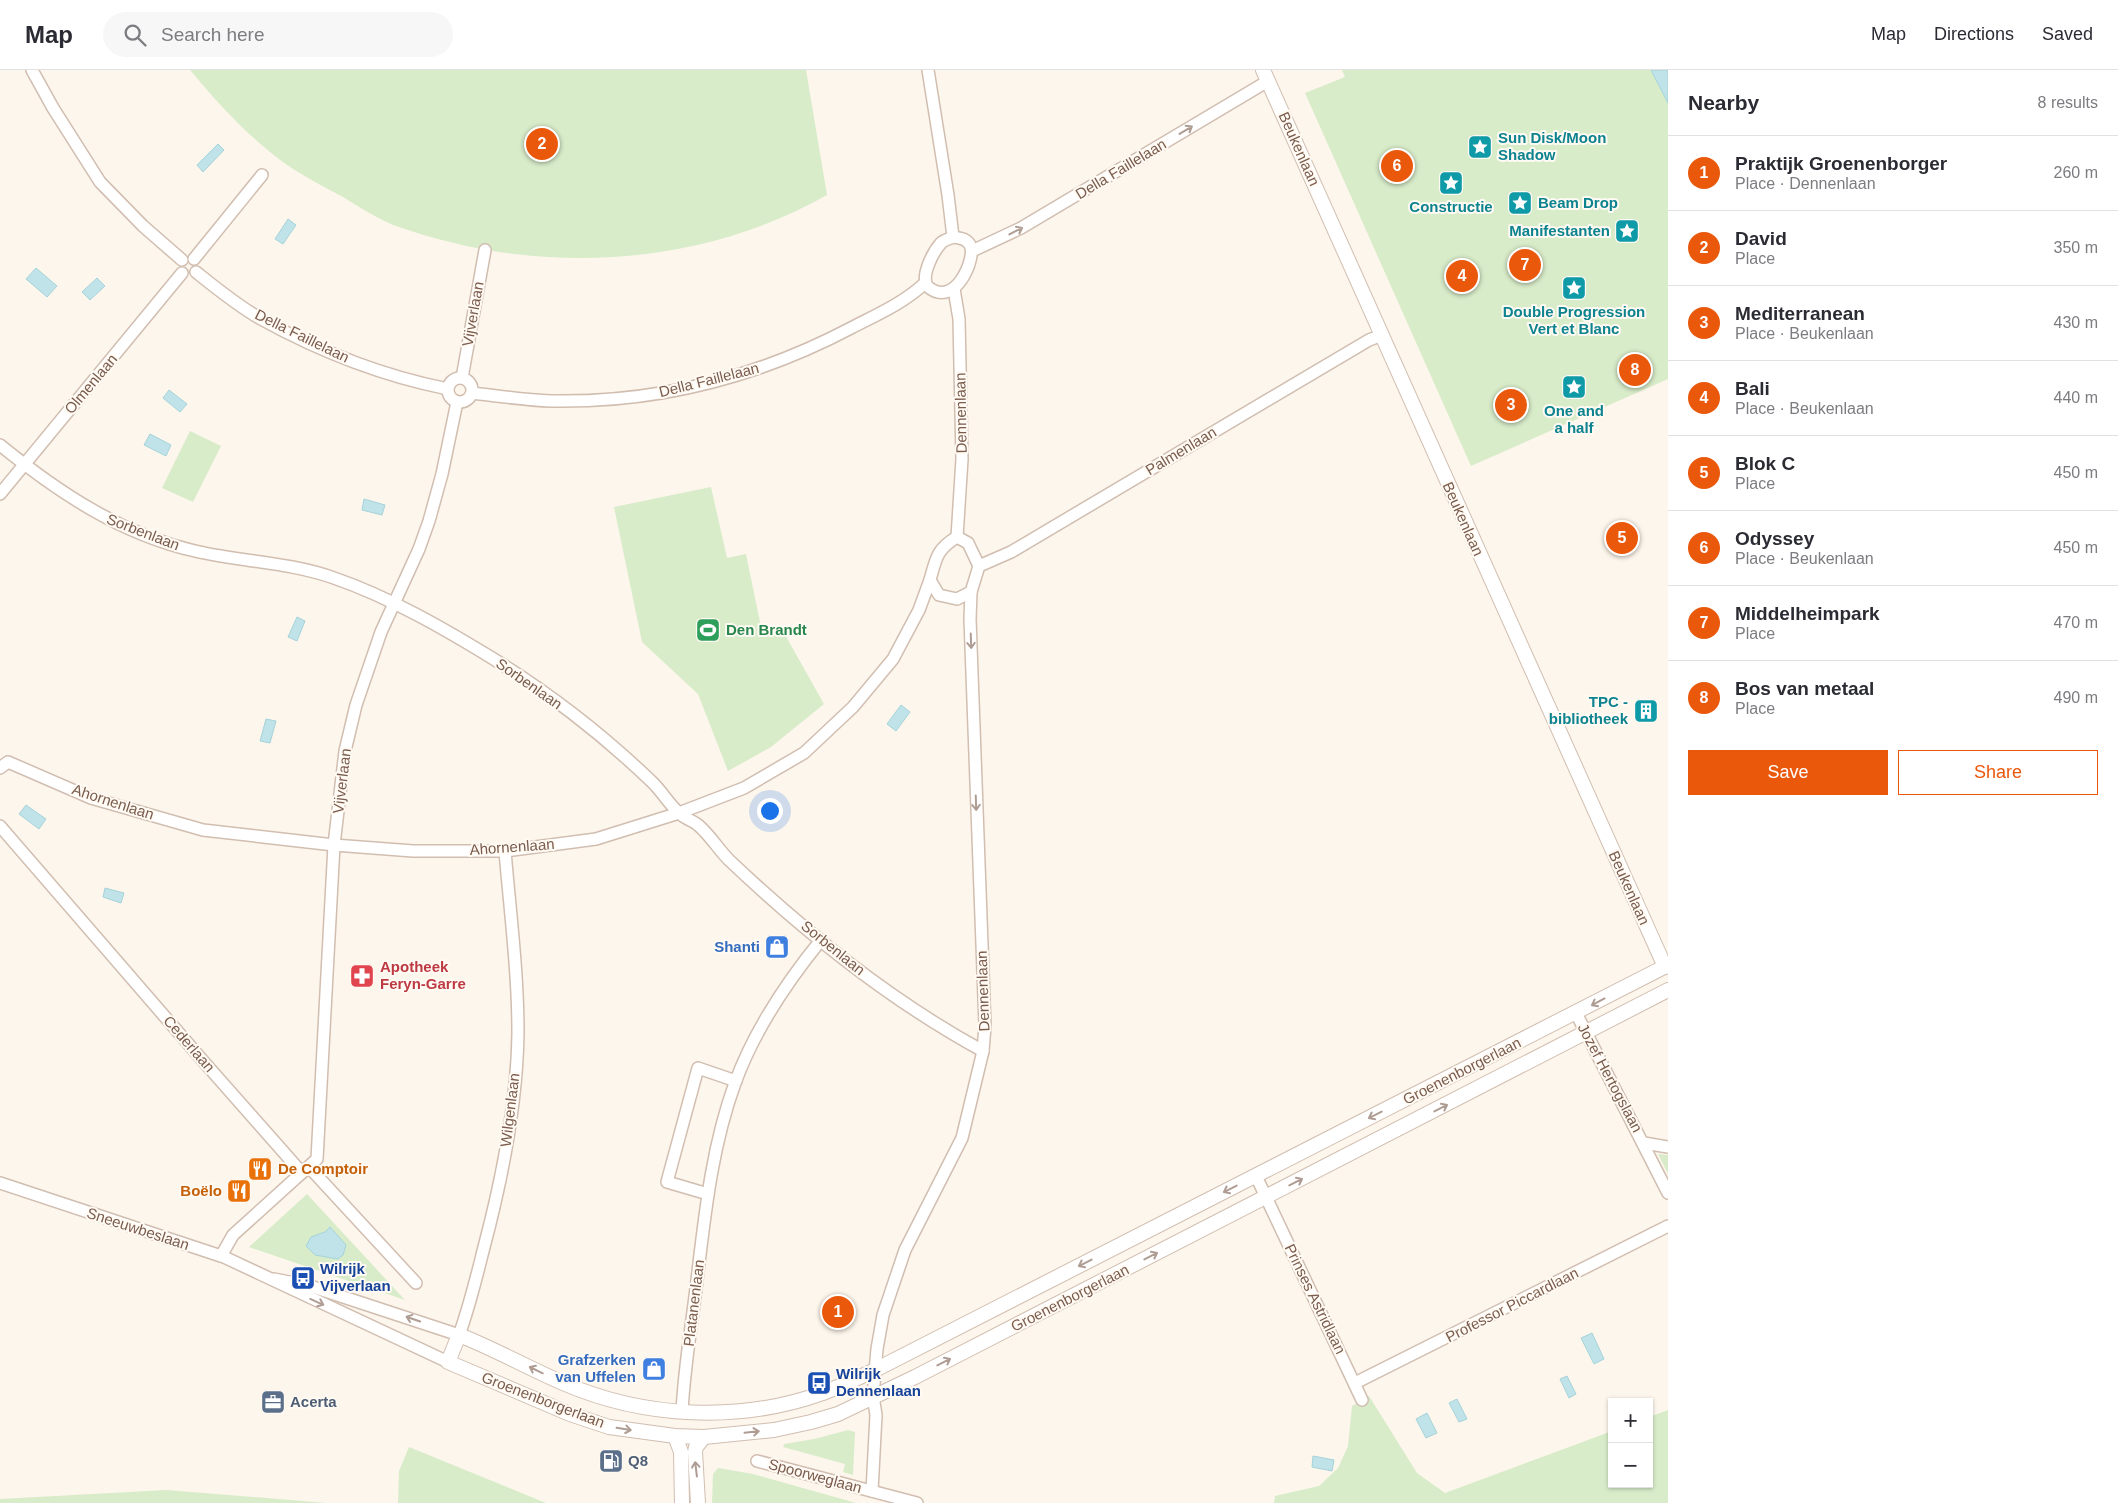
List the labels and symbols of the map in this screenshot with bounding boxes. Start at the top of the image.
street label: Beukenlaan [1276,109,1323,188]
pin: 2 [526,125,558,163]
one-way arrow [1179,125,1193,135]
place label: Sun Disk/Moon Shadow [1498,129,1606,163]
place icon: Sun Disk/Moon Shadow [1467,134,1493,160]
street label: Della Faillelaan [1072,135,1169,202]
pin: 6 [1381,147,1413,185]
place icon: Constructie [1438,170,1464,196]
place icon: Beam Drop [1507,190,1533,216]
place label: Beam Drop [1538,194,1618,211]
place label: Constructie [1409,198,1493,215]
place icon: Manifestanten [1614,218,1640,244]
place label: Manifestanten [1509,222,1610,239]
one-way arrow [1008,225,1023,235]
pin: 7 [1509,246,1541,284]
pin: 4 [1446,257,1478,295]
place icon: Double Progression Vert et Blanc [1561,275,1587,301]
street label: Vijverlaan [458,280,487,348]
place label: Double Progression Vert et Blanc [1503,303,1645,337]
street label: Della Faillelaan [252,305,352,366]
street label: Olmenlaan [61,350,120,417]
pin: 8 [1619,351,1651,389]
street label: Della Faillelaan [657,359,761,400]
street label: Dennenlaan [951,372,970,454]
place icon: One and a half [1561,374,1587,400]
pin: 3 [1495,386,1527,424]
place label: One and a half [1544,402,1604,436]
street label: Palmenlaan [1142,423,1219,478]
street label: Beukenlaan [1440,479,1487,558]
street label: Sorbenlaan [104,510,182,553]
pin: 5 [1606,519,1638,557]
sports icon: Den Brandt [695,617,721,643]
place label: Den Brandt [726,621,807,638]
one-way arrow [966,632,976,649]
street label: Sorbenlaan [493,655,566,713]
place label: TPC - bibliotheek [1549,693,1629,727]
building icon: TPC - bibliotheek [1633,698,1659,724]
street label: Vijverlaan [329,747,354,815]
street label: Ahornenlaan [70,780,156,823]
one-way arrow [972,795,981,811]
your location [757,798,783,824]
street label: Ahornenlaan [469,835,555,858]
street label: Beukenlaan [1606,848,1653,927]
street label: Sorbenlaan [798,917,868,978]
shop icon: Shanti [764,934,790,960]
place label: Shanti [714,938,760,955]
street label: Dennenlaan [973,950,992,1032]
place label: Apotheek Feryn-Garre [380,958,466,992]
pharmacy icon: Apotheek Feryn-Garre [349,963,375,989]
one-way arrow [1591,998,1606,1007]
street label: Cederlaan [160,1012,218,1075]
street label: Jozef Hertogslaan [1575,1020,1646,1135]
street label: Groenenborgerlaan [1400,1033,1524,1108]
street label: Wilgenlaan [497,1072,522,1148]
one-way arrow [1433,1103,1448,1112]
one-way arrow [1368,1111,1383,1121]
restaurant icon: De Comptoir [247,1156,273,1182]
place label: De Comptoir [278,1160,368,1177]
one-way arrow [1288,1177,1303,1186]
restaurant icon: Boëlo [226,1178,252,1204]
place label: Boëlo [180,1182,222,1199]
one-way arrow [1223,1185,1238,1194]
street label: Sneeuwbeslaan [85,1204,192,1253]
street label: Prinses Astridlaan [1281,1241,1349,1356]
one-way arrow [1144,1251,1159,1261]
street label: Platanenlaan [680,1258,707,1347]
one-way arrow [1078,1258,1093,1268]
place label: Wilrijk Vijverlaan [320,1260,391,1294]
street label: Groenenborgerlaan [1008,1260,1132,1335]
street label: Professor Piccardlaan [1443,1264,1581,1345]
bus stop icon: Wilrijk Vijverlaan [290,1265,316,1291]
pin: 1 [822,1293,854,1331]
one-way arrow [309,1298,324,1307]
one-way arrow [406,1314,421,1323]
place label: Grafzerken van Uffelen [555,1351,636,1385]
shop icon: Grafzerken van Uffelen [641,1356,667,1382]
one-way arrow [937,1357,952,1367]
one-way arrow [529,1365,544,1374]
place label: Wilrijk Dennenlaan [836,1365,921,1399]
street label: Groenenborgerlaan [479,1368,607,1431]
bus stop icon: Wilrijk Dennenlaan [806,1370,832,1396]
office icon: Acerta [260,1389,286,1415]
place label: Acerta [290,1393,337,1410]
one-way arrow [616,1424,632,1434]
one-way arrow [744,1427,760,1437]
fuel station icon: Q8 [598,1448,624,1474]
place label: Q8 [628,1452,648,1469]
street label: Spoorweglaan [767,1455,864,1496]
one-way arrow [691,1461,701,1477]

